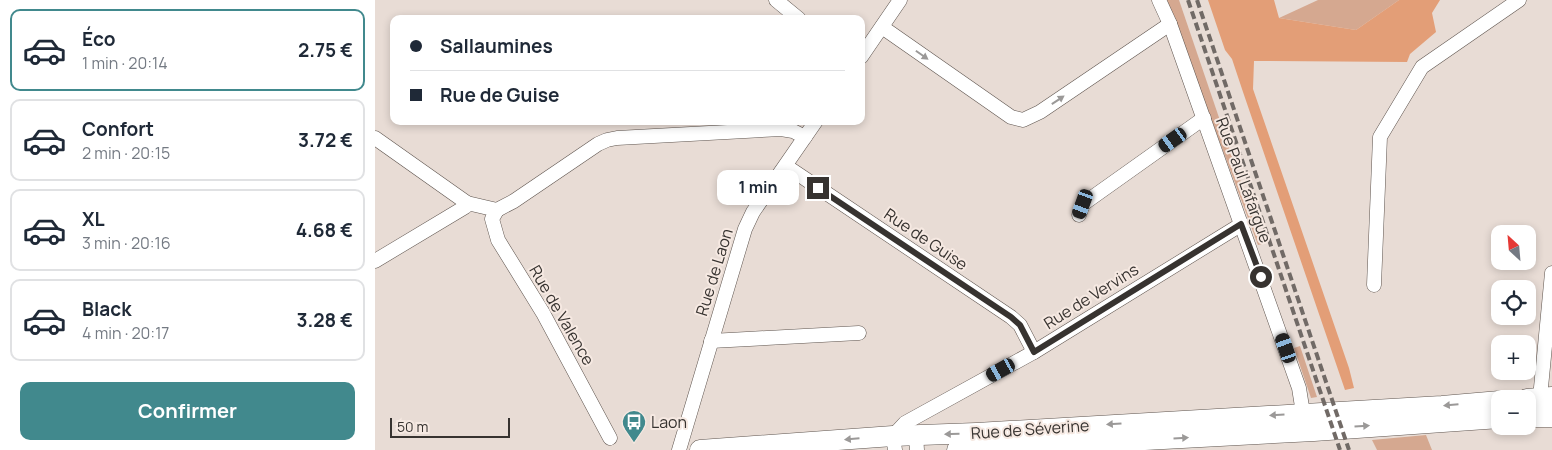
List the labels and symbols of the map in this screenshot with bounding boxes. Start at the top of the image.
one-way arrow [915,50,928,60]
one-way arrow [1052,95,1065,105]
street label: Rue Paul Lafargue [1211,114,1277,246]
car [1156,125,1189,155]
callout: 1 min [718,170,801,206]
route end [807,177,829,199]
car [1070,187,1095,221]
street label: Rue de Guise [880,203,972,275]
north arrow [1491,225,1536,270]
street label: Rue de Laon [690,226,738,318]
street label: Rue de Vervins [1039,258,1143,334]
street label: Rue de Valence [524,261,600,369]
route start [1250,266,1272,288]
car [1274,331,1297,365]
car [984,356,1017,384]
one-way arrow [1443,401,1459,409]
bus stop icon: Laon [621,409,647,443]
place label: Laon [651,411,687,433]
one-way arrow [1268,411,1284,419]
street label: Rue de Séverine [970,414,1090,444]
scale bar [390,415,510,438]
one-way arrow [1106,420,1122,428]
one-way arrow [1355,422,1371,430]
one-way arrow [944,430,960,438]
one-way arrow [1173,433,1189,441]
one-way arrow [844,436,860,444]

